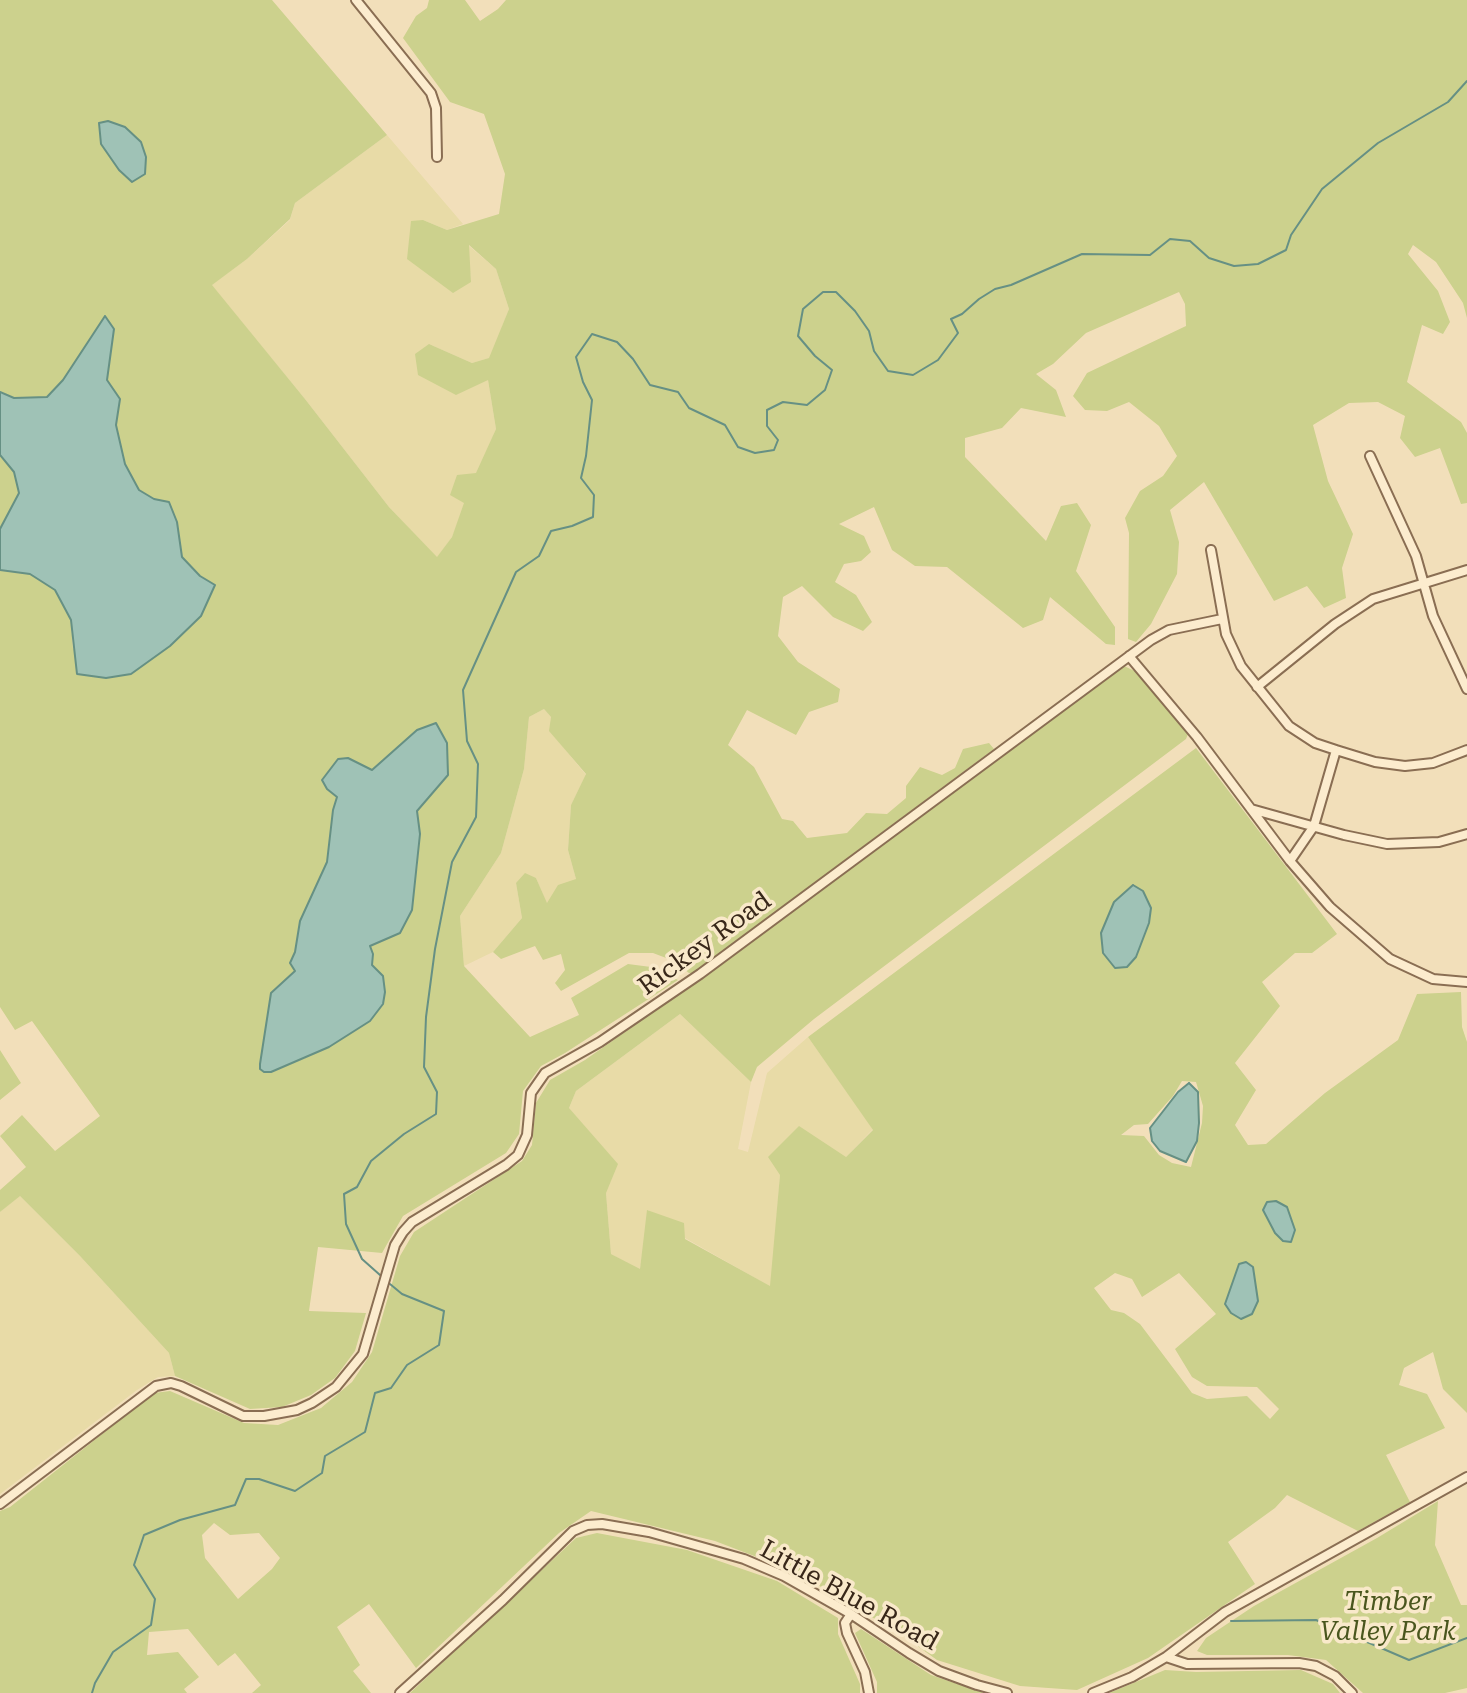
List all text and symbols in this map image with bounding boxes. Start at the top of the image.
street label: Rickey Road [633,885,777,1003]
street label: Little Blue Road [754,1534,944,1658]
park label: Timber Valley Park [1320,1586,1456,1648]

